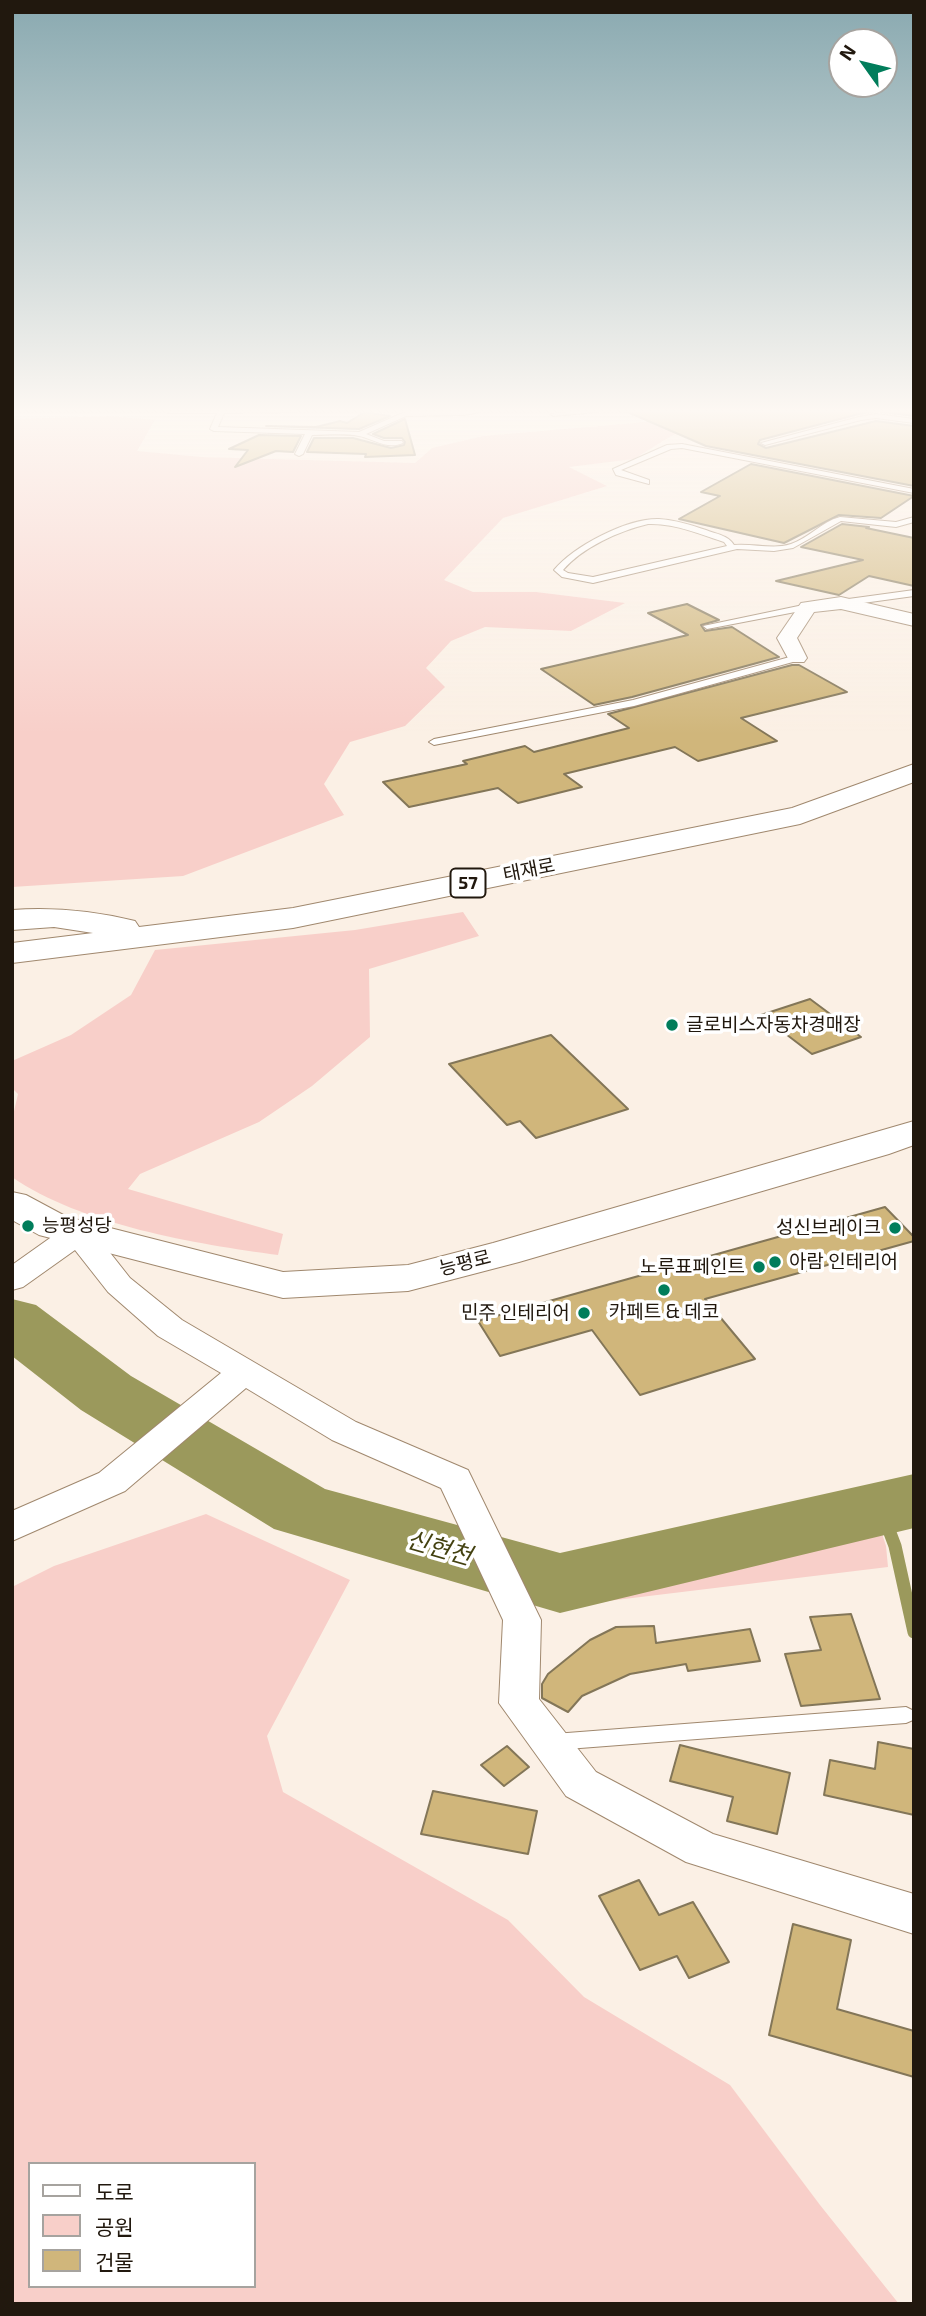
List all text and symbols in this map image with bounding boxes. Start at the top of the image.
north arrow [828,28,898,98]
text: N [833,40,860,64]
street label: 태재로 [501,854,557,886]
road number: 57 [450,868,486,898]
place label: 글로비스자동차경매장 [686,1014,861,1036]
marker: 글로비스자동차경매장 [664,1017,680,1033]
place label: 능평성당 [42,1215,112,1237]
place label: 성신브레이크 [776,1217,881,1239]
marker: 능평성당 [20,1218,36,1234]
marker: 성신브레이크 [887,1220,903,1236]
street label: 능평로 [437,1246,493,1280]
place label: 아람 인테리어 [789,1251,898,1273]
marker: 아람 인테리어 [767,1254,783,1270]
place label: 노루표페인트 [640,1256,745,1278]
marker: 노루표페인트 [751,1259,767,1275]
marker: 카페트 & 데코 [656,1282,672,1298]
place label: 카페트 & 데코 [609,1301,719,1323]
place label: 민주 인테리어 [461,1302,570,1324]
marker: 민주 인테리어 [576,1305,592,1321]
water label: 신현천 [403,1525,475,1571]
legend [28,2162,256,2288]
text: 도로 [95,2179,134,2204]
text: 공원 [95,2214,134,2239]
text: 건물 [95,2249,134,2274]

